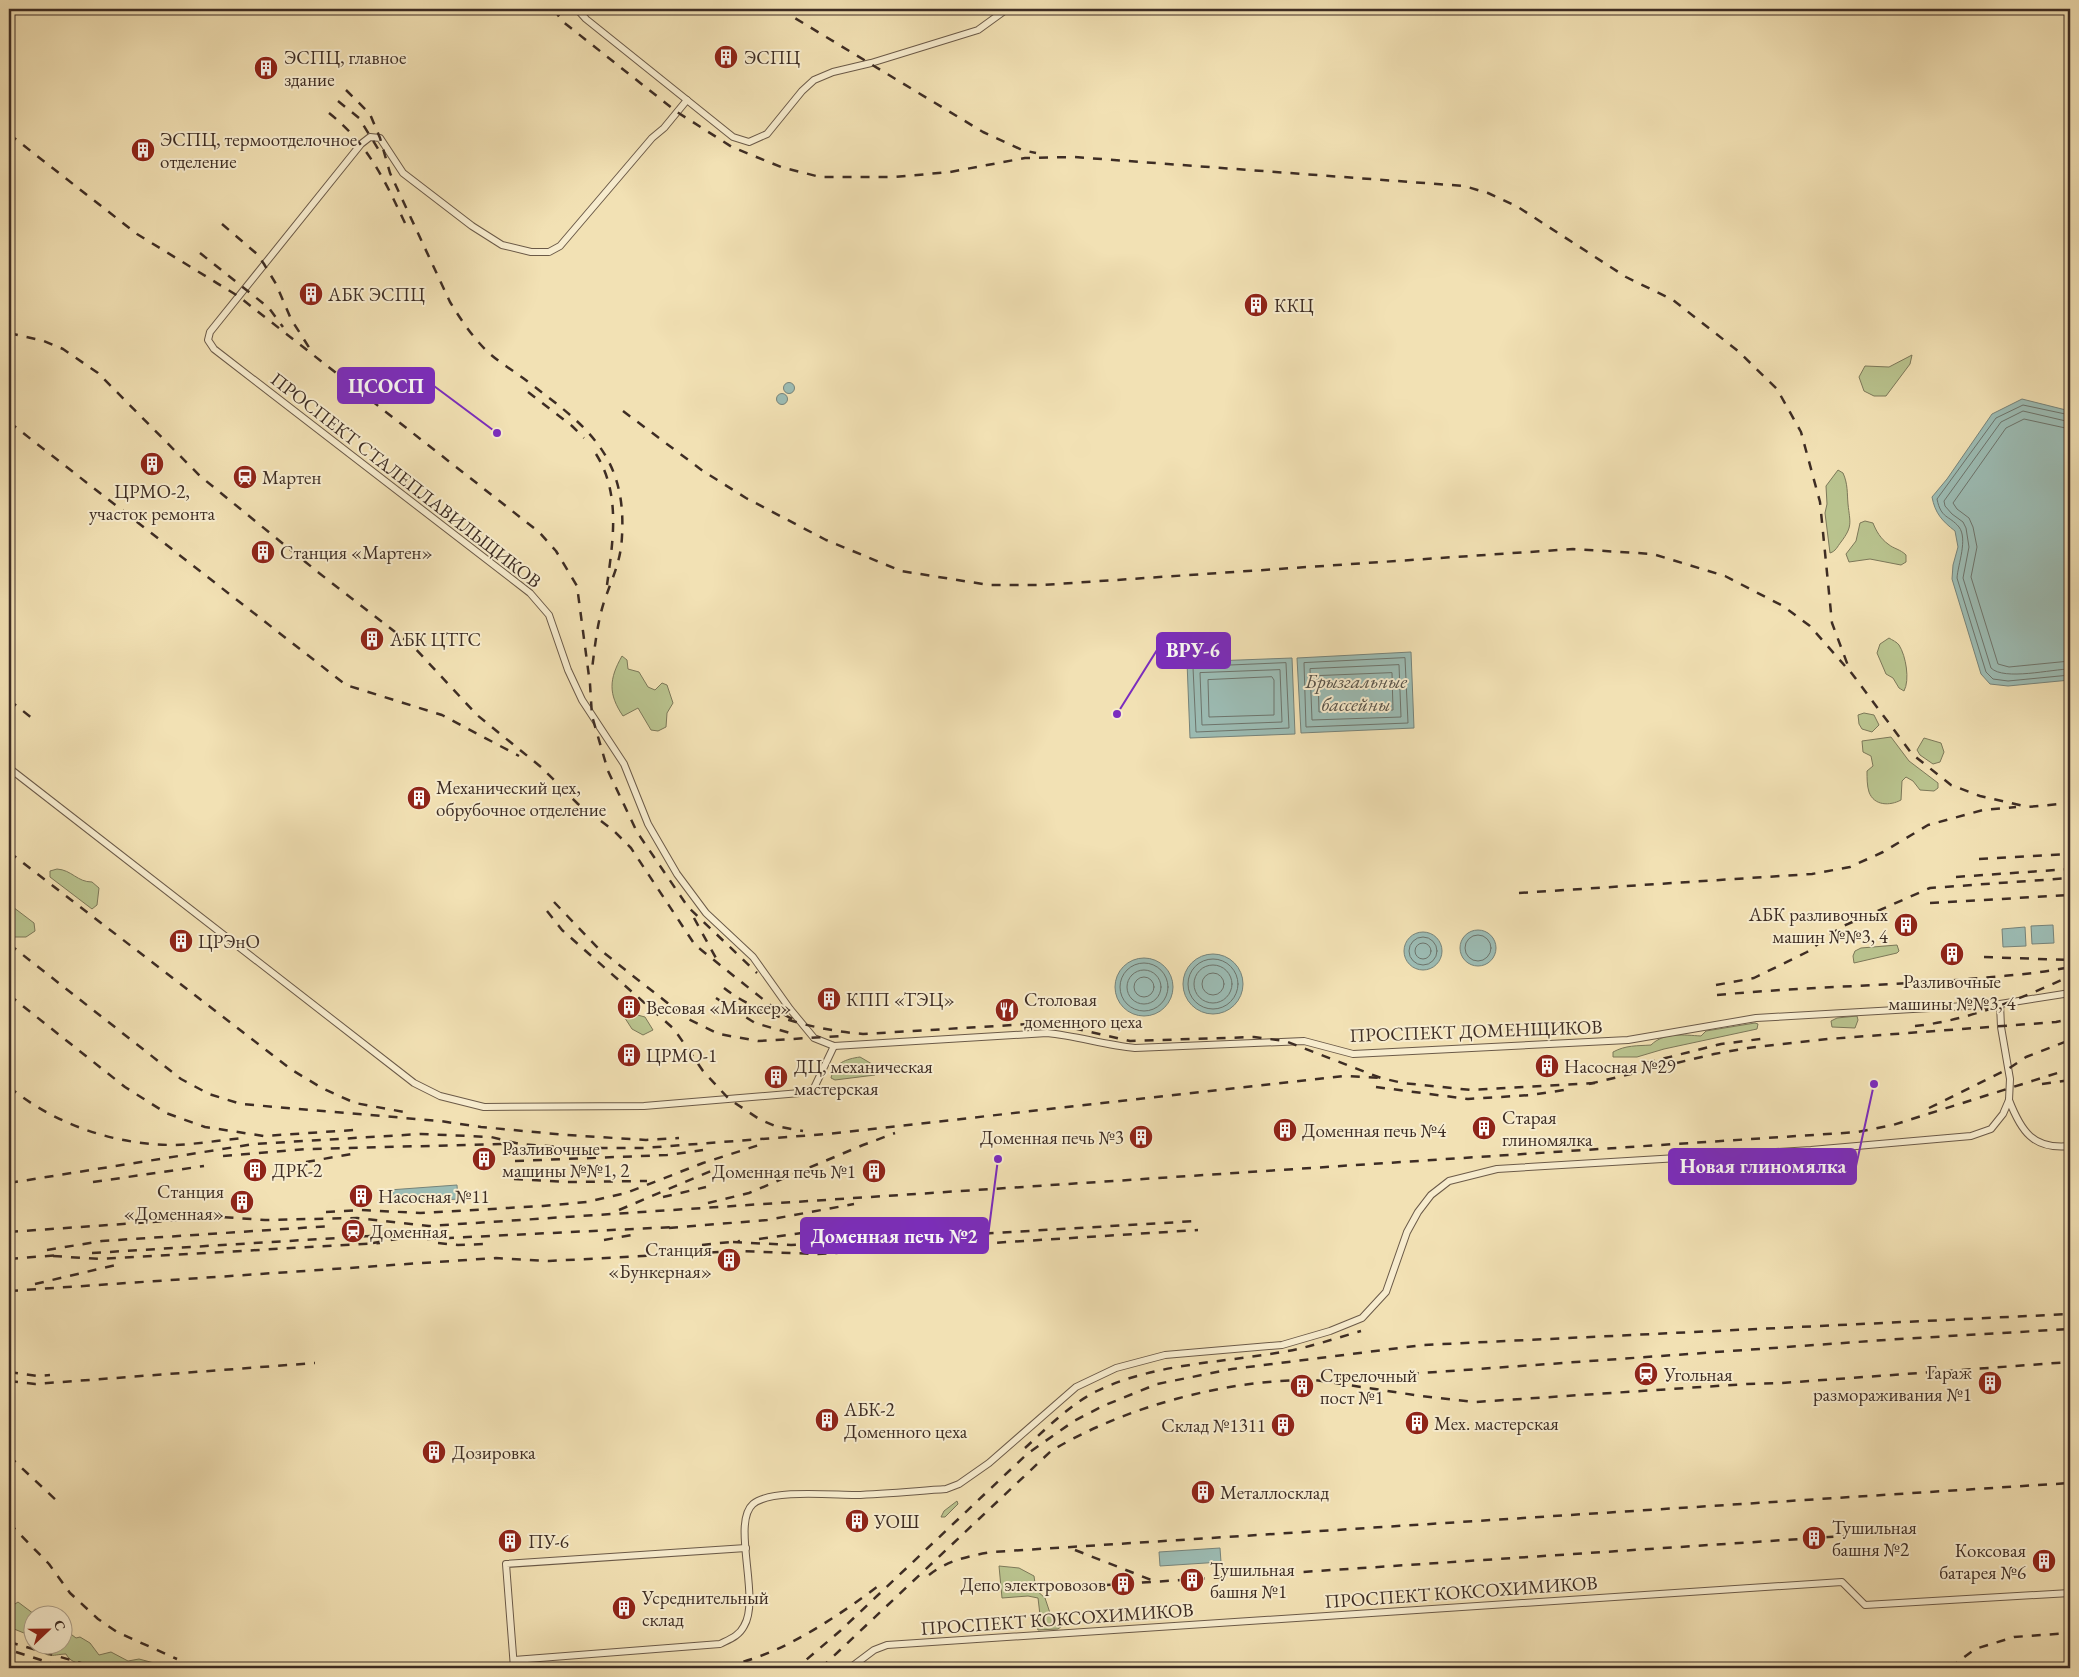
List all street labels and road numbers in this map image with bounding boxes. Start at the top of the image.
street label: ПРОСПЕКТ СТАЛЕПЛАВИЛЬЩИКОВ [266,367,546,593]
street label: ПРОСПЕКТ ДОМЕНЩИКОВ [1349,1014,1603,1048]
street label: ПРОСПЕКТ КОКСОХИМИКОВ [1324,1570,1598,1614]
street label: ПРОСПЕКТ КОКСОХИМИКОВ [920,1597,1194,1641]

